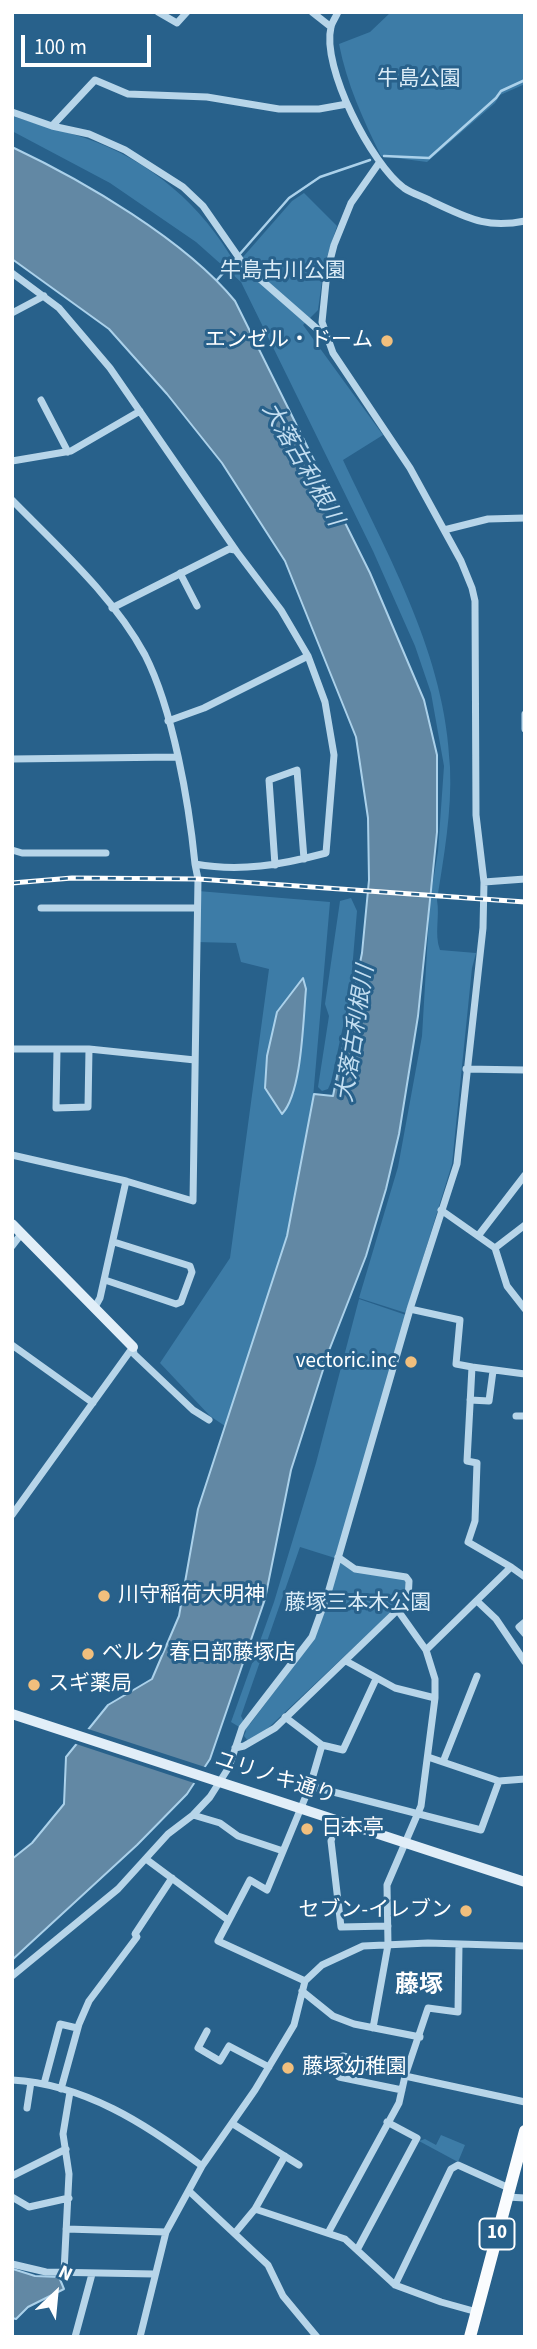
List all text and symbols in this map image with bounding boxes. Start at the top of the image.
scale bar [24,21,154,65]
text: 100 m [34,32,87,62]
park label: 牛島公園 [377,67,461,93]
park label: 牛島古川公園 [220,259,346,285]
place label: エンゼル・ドーム [205,328,373,354]
marker: エンゼル・ドーム [379,333,395,349]
water label: 大落古利根川 [255,398,347,532]
water label: 大落古利根川 [333,964,381,1104]
place label: vectoric.inc [296,1349,397,1375]
marker: vectoric.inc [403,1354,419,1370]
place label: 川守稲荷大明神 [118,1583,265,1609]
marker: 川守稲荷大明神 [96,1588,112,1604]
park label: 藤塚三本木公園 [285,1591,431,1617]
place label: ベルク 春日部藤塚店 [102,1641,295,1667]
marker: ベルク 春日部藤塚店 [80,1646,96,1662]
place label: スギ薬局 [48,1672,132,1698]
marker: スギ薬局 [26,1677,42,1693]
street label: ユリノキ通り [211,1748,339,1810]
place label: 日本亭 [321,1816,384,1842]
marker: 日本亭 [299,1821,315,1837]
place label: セブン-イレブン [298,1898,452,1924]
marker: セブン-イレブン [458,1903,474,1919]
district label: 藤塚 [395,1973,443,2001]
place label: 藤塚幼稚園 [302,2055,407,2081]
marker: 藤塚幼稚園 [280,2060,296,2076]
road number: 10 [480,2218,514,2250]
north arrow [21,2258,91,2328]
text: N [54,2259,77,2289]

